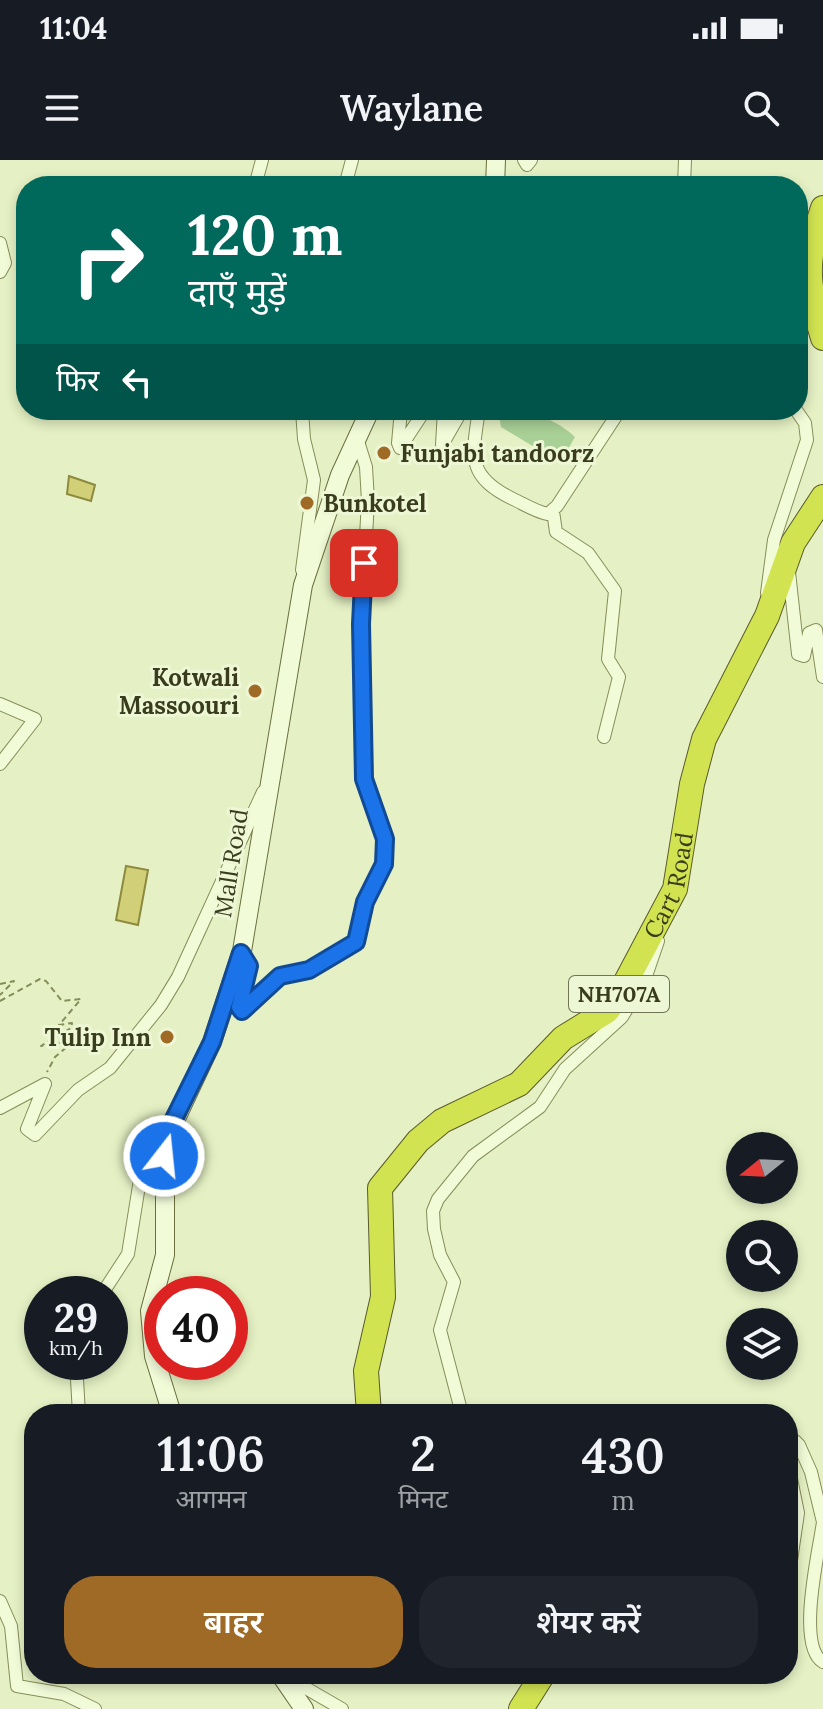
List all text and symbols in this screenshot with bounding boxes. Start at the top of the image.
text: 11:04 [40,9,107,47]
text: Waylane [340,85,483,131]
icon: menu [40,86,84,130]
icon: search [739,86,783,130]
text: 120 m [188,199,342,270]
icon: right [56,208,160,312]
text: दाएँ मुड़ें [188,269,287,315]
icon: left [115,360,159,404]
text: फिर [56,361,99,399]
place label: Funjabi tandoorz [400,438,594,469]
marker: Funjabi tandoorz [375,444,393,462]
place label: Bunkotel [323,488,426,519]
marker: Bunkotel [298,494,316,512]
pin [330,529,398,597]
icon: arrive [342,541,386,585]
place label: Kotwali Massoouri [119,662,239,721]
marker: Kotwali Massoouri [246,682,264,700]
street label: Mall Road [207,807,255,919]
street label: Cart Road [636,830,699,944]
road number: NH707A [569,976,669,1012]
place label: Tulip Inn [45,1022,151,1053]
marker: Tulip Inn [158,1028,176,1046]
position arrow [122,1114,206,1198]
north arrow [726,1132,798,1204]
map controls [726,1132,798,1380]
button: search [726,1220,798,1292]
speed limit sign: 40 [144,1276,248,1380]
text: 29 [54,1292,98,1343]
button: layers [726,1308,798,1380]
text: km/h [49,1335,103,1360]
text: 11:06 [157,1423,265,1484]
text: 2 [410,1423,436,1484]
text: 430 [581,1425,665,1486]
text: आगमन [176,1482,247,1515]
text: मिनट [398,1482,448,1515]
text: m [611,1484,635,1517]
button: बाहर [64,1576,403,1668]
button: शेयर करें [419,1576,758,1668]

